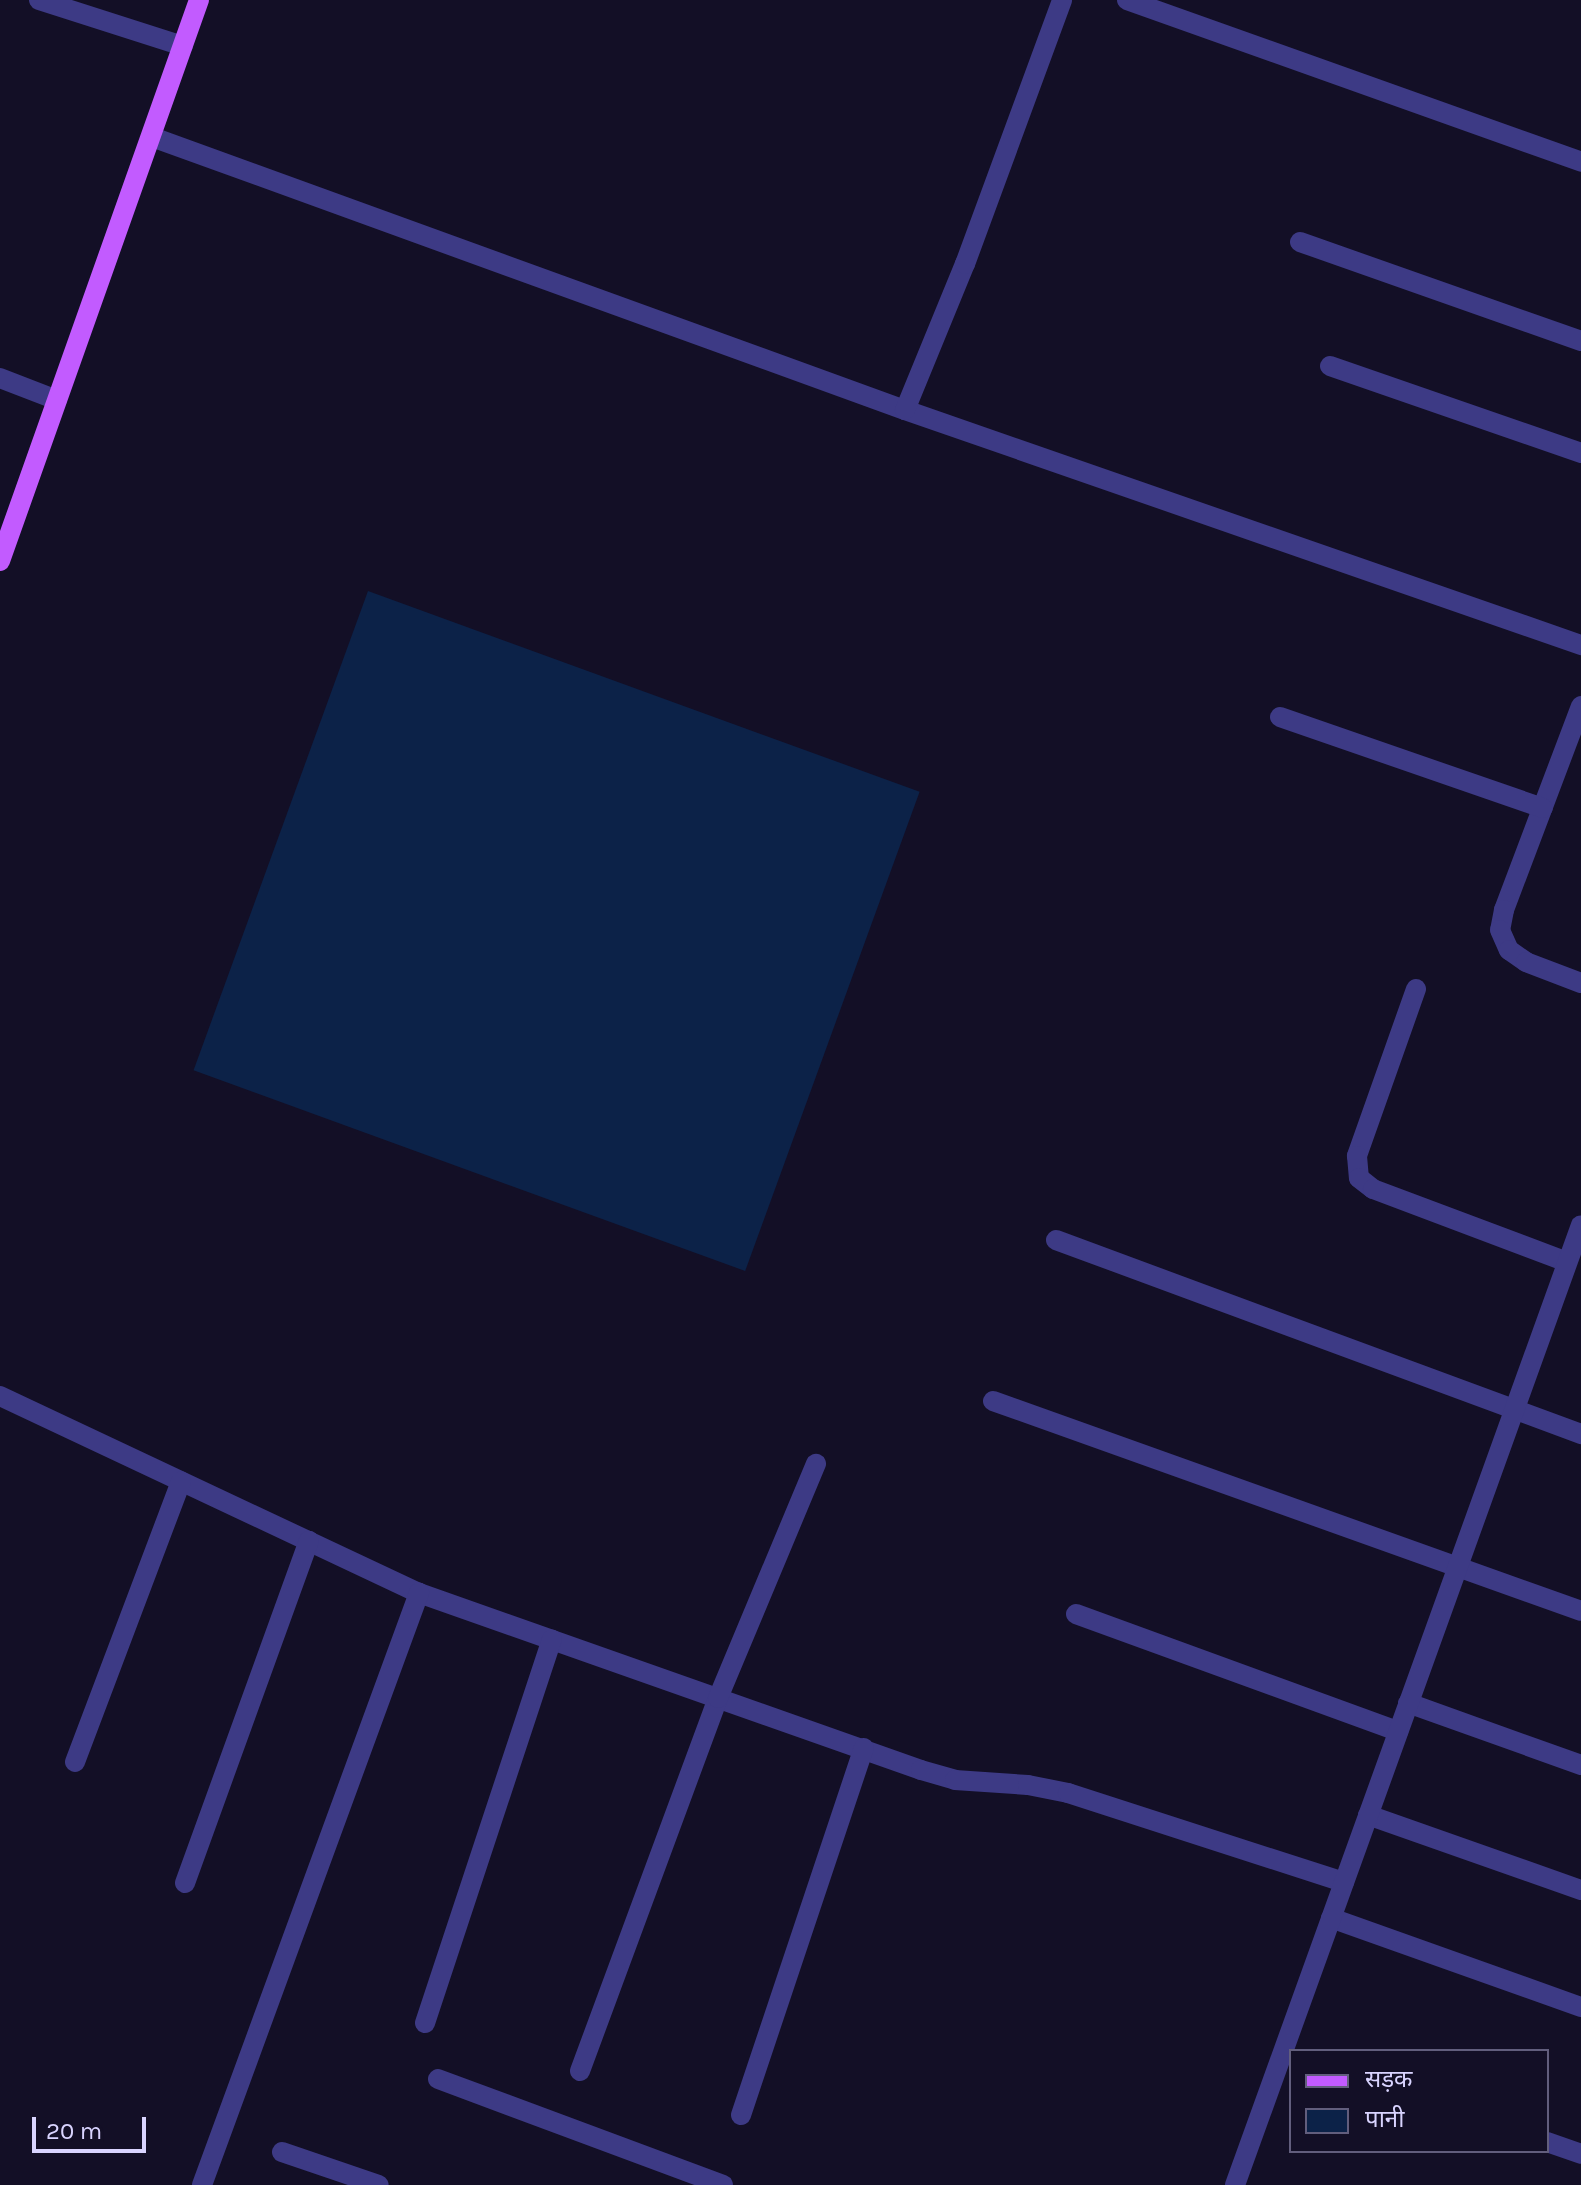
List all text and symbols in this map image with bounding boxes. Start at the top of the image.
legend [1289,2049,1549,2153]
text: सड़क [1365,2065,1413,2093]
scale bar [36,2101,150,2151]
text: पानी [1365,2105,1404,2133]
text: 20 m [46,2117,102,2145]

